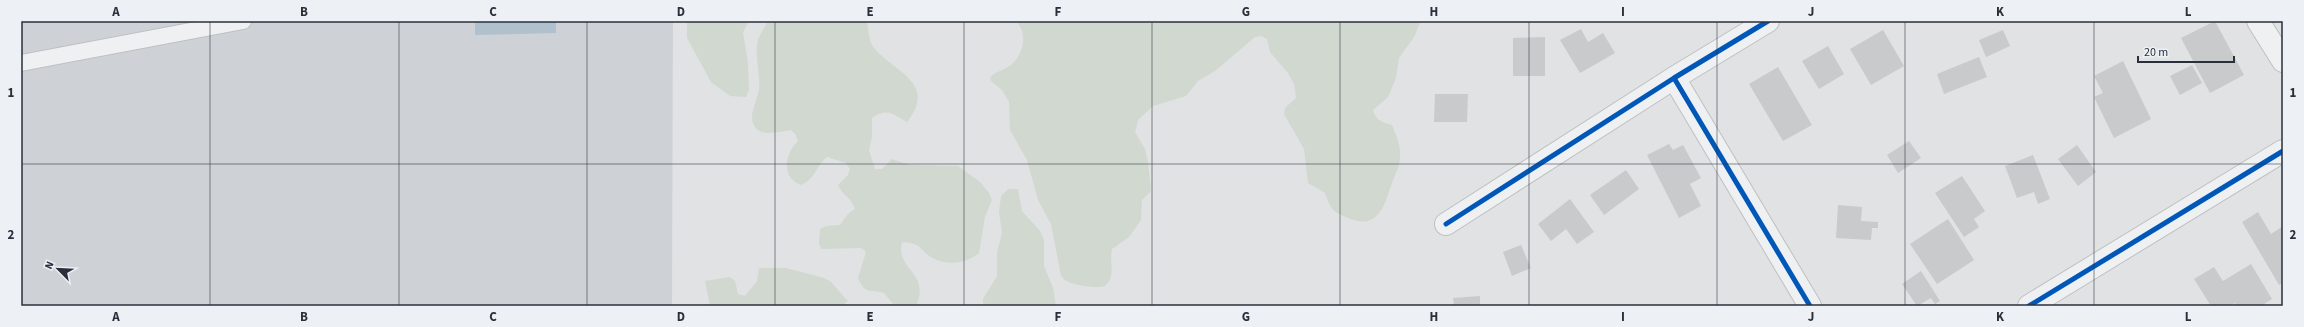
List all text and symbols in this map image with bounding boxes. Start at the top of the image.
text: A [111,3,120,21]
text: B [300,3,308,21]
text: C [489,3,497,21]
text: D [677,3,685,21]
text: E [866,3,874,21]
text: F [1055,3,1062,21]
text: G [1242,3,1250,21]
text: H [1430,3,1438,21]
text: I [1621,3,1625,21]
text: J [1808,3,1814,21]
text: K [1996,3,2005,21]
text: L [2185,3,2192,21]
scale bar [2138,38,2234,64]
text: 20 m [2144,44,2168,61]
text: 1 [8,84,15,102]
text: 1 [2290,84,2297,102]
text: 2 [8,226,15,244]
text: 2 [2290,226,2297,244]
north arrow [38,249,78,289]
text: N [41,259,58,272]
text: A [111,308,120,326]
text: B [300,308,308,326]
text: C [489,308,497,326]
text: D [677,308,685,326]
text: E [866,308,874,326]
text: F [1055,308,1062,326]
text: G [1242,308,1250,326]
text: H [1430,308,1438,326]
text: I [1621,308,1625,326]
text: J [1808,308,1814,326]
text: K [1996,308,2005,326]
text: L [2185,308,2192,326]

